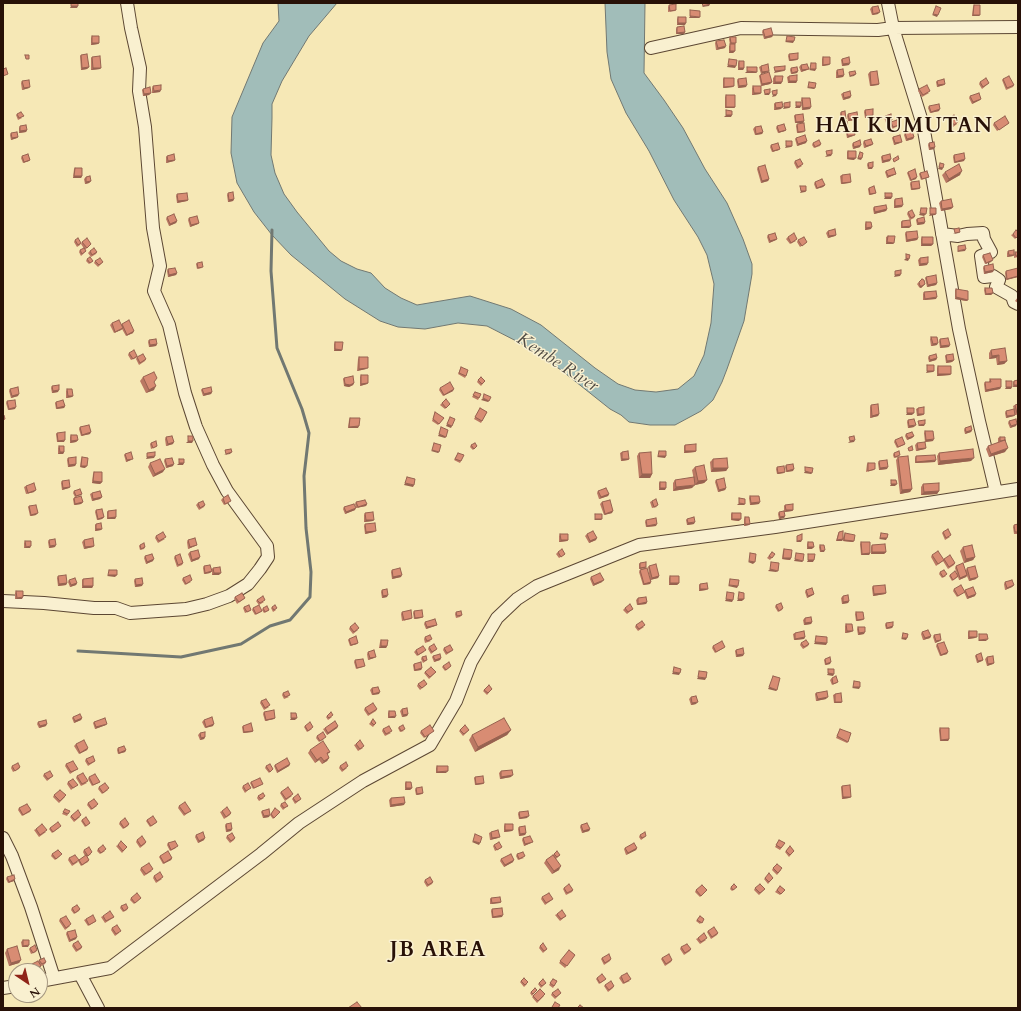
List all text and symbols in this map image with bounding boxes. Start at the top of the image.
district label: HAI KUMUTAN [815,114,993,140]
water label: Kembe River [512,329,602,397]
district label: JB AREA [390,938,486,964]
north arrow [8,963,48,1003]
text: N [26,984,43,1001]

